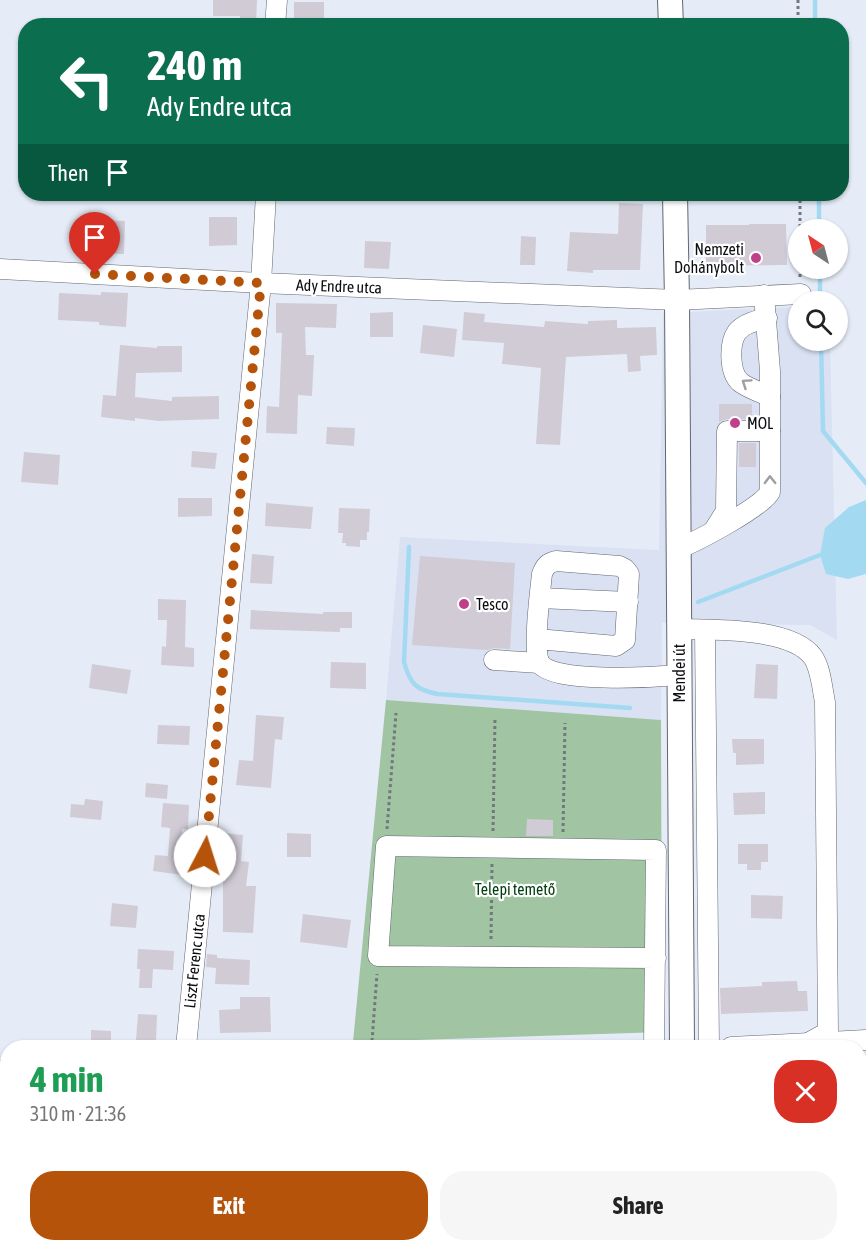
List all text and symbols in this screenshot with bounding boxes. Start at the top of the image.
text: 240 m [147,41,242,89]
icon: left [48,42,126,120]
text: Ady Endre utca [147,91,292,122]
icon: arrive [101,156,134,189]
text: Then [48,160,89,186]
pin [69,212,120,274]
north arrow [788,219,848,279]
map controls [788,219,848,351]
icon: arrive [78,221,111,254]
place label: Nemzeti Dohánybolt [674,240,744,277]
marker: Nemzeti Dohánybolt [749,251,763,265]
street label: Ady Endre utca [296,276,382,297]
button: search [788,291,848,351]
one-way arrow [741,380,752,391]
place label: MOL [747,414,774,432]
marker: MOL [728,416,742,430]
one-way arrow [764,476,776,485]
place label: Tesco [476,595,508,613]
marker: Tesco [457,597,471,611]
street label: Mendei út [670,643,688,702]
position arrow [173,824,237,888]
park label: Telepi temető [475,880,555,899]
street label: Liszt Ferenc utca [180,913,208,1009]
text: 4 min [30,1058,104,1100]
button: close [774,1060,837,1123]
text: 310 m · 21:36 [30,1102,126,1125]
button: Exit [30,1171,428,1240]
button: Share [440,1171,837,1240]

